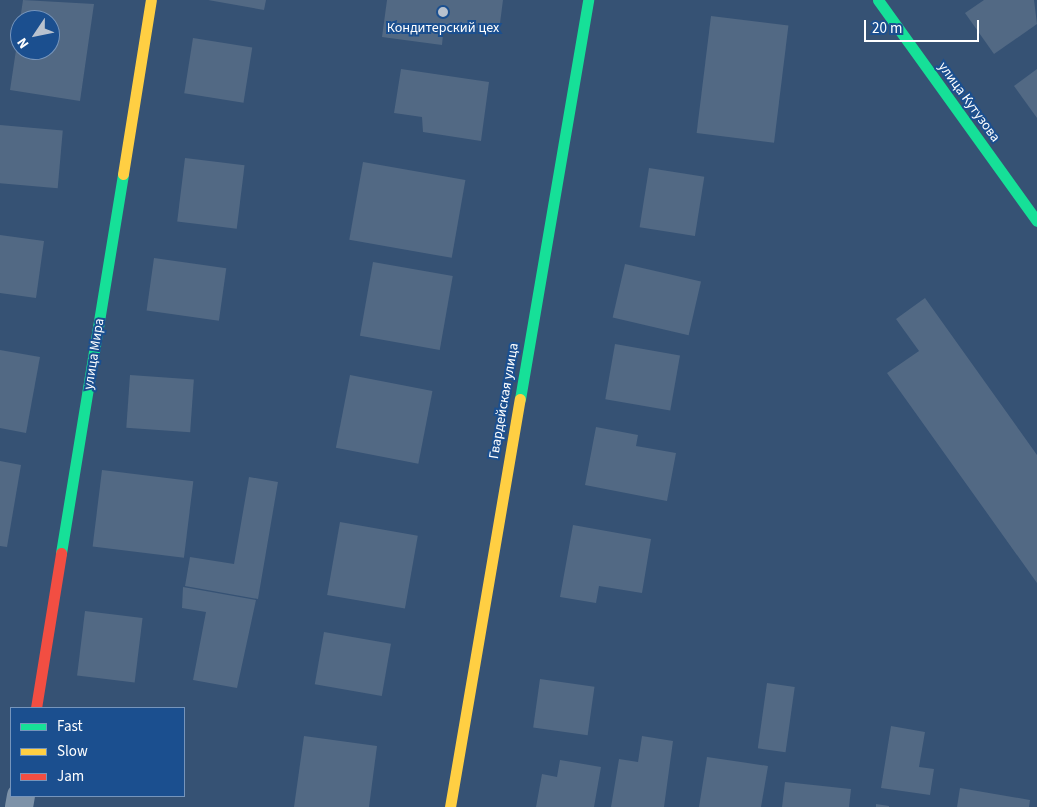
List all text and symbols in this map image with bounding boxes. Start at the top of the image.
marker: Кондитерский цех [437,6,449,18]
north arrow [10,10,60,60]
scale bar [867,10,982,42]
text: 20 m [872,18,902,39]
place label: Кондитерский цех [387,20,499,36]
text: N [12,33,34,52]
street label: улица Кутузова [934,59,1004,145]
street label: улица Мира [80,317,108,391]
street label: Гвардейская улица [486,342,522,460]
legend [10,707,185,797]
text: Fast [57,716,83,737]
text: Slow [57,741,88,762]
text: Jam [57,766,84,787]

